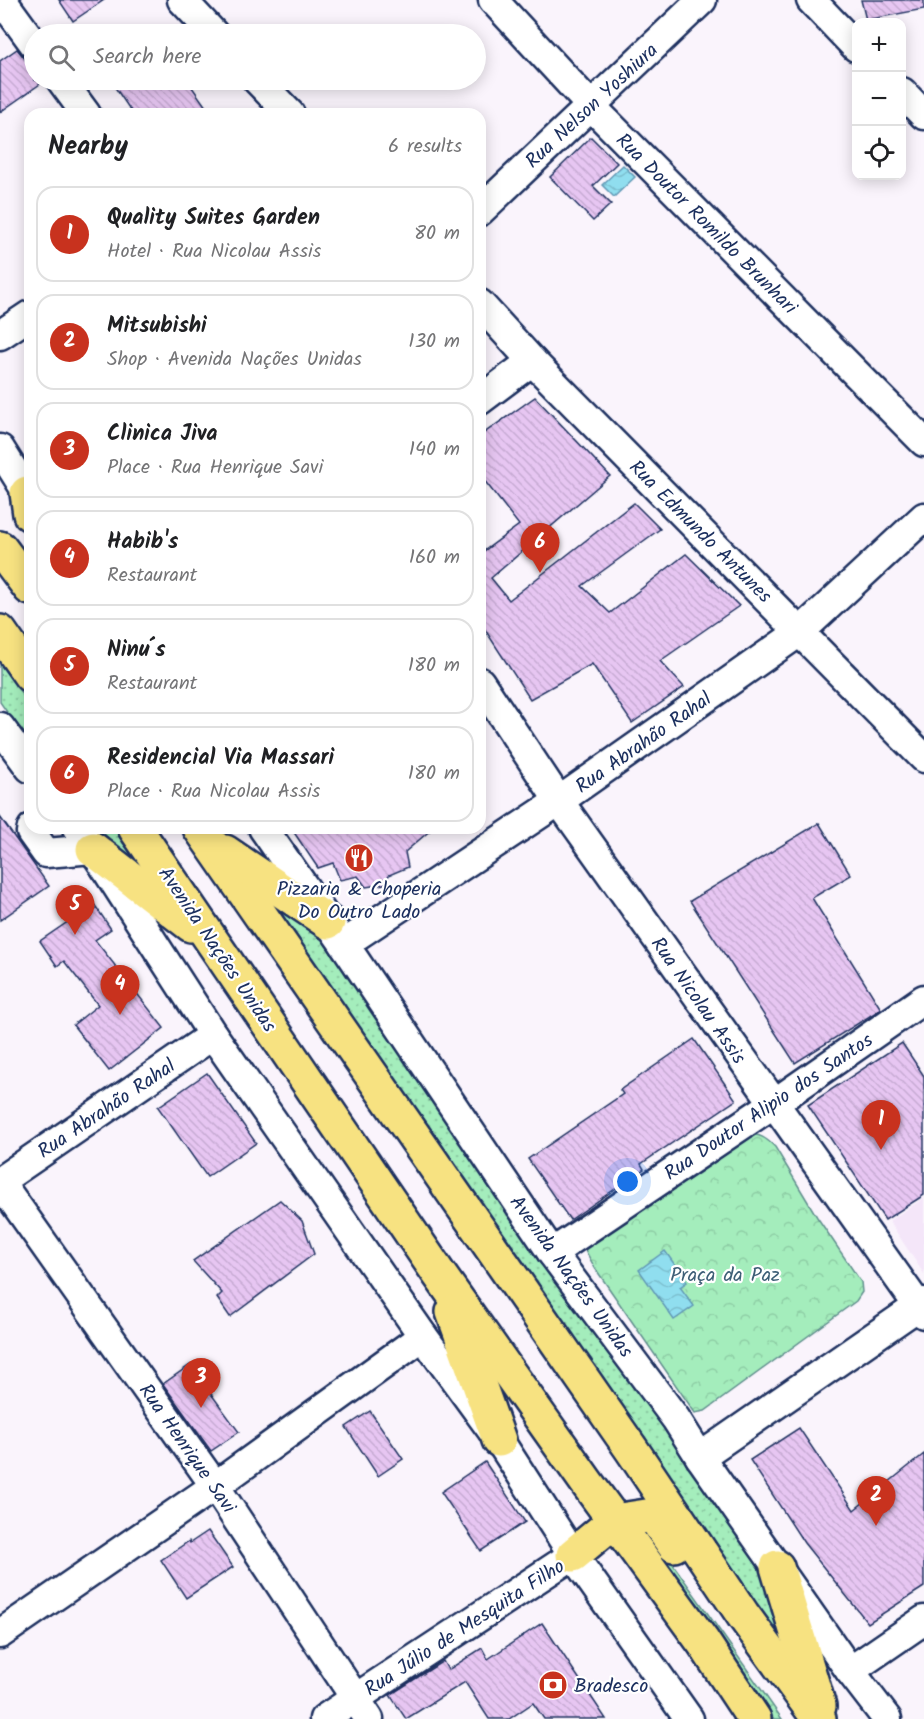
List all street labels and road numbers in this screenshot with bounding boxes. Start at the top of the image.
street label: Rua Nelson Yoshiura [518,36,666,177]
street label: Rua Doutor Romildo Brunhari [607,126,805,324]
street label: Rua Edmundo Antunes [620,453,779,612]
street label: Rua Abrahão Rahal [569,684,719,803]
street label: Avenida Nações Unidas [149,861,284,1040]
street label: Rua Nicolau Assis [641,931,754,1072]
street label: Rua Doutor Alipio dos Santos [658,1025,881,1190]
street label: Rua Abrahão Rahal [32,1051,183,1168]
street label: Avenida Nações Unidas [500,1189,641,1365]
street label: Rua Henrique Savi [130,1378,244,1522]
street label: Rua Júlio de Mesquita Filho [358,1552,572,1706]

